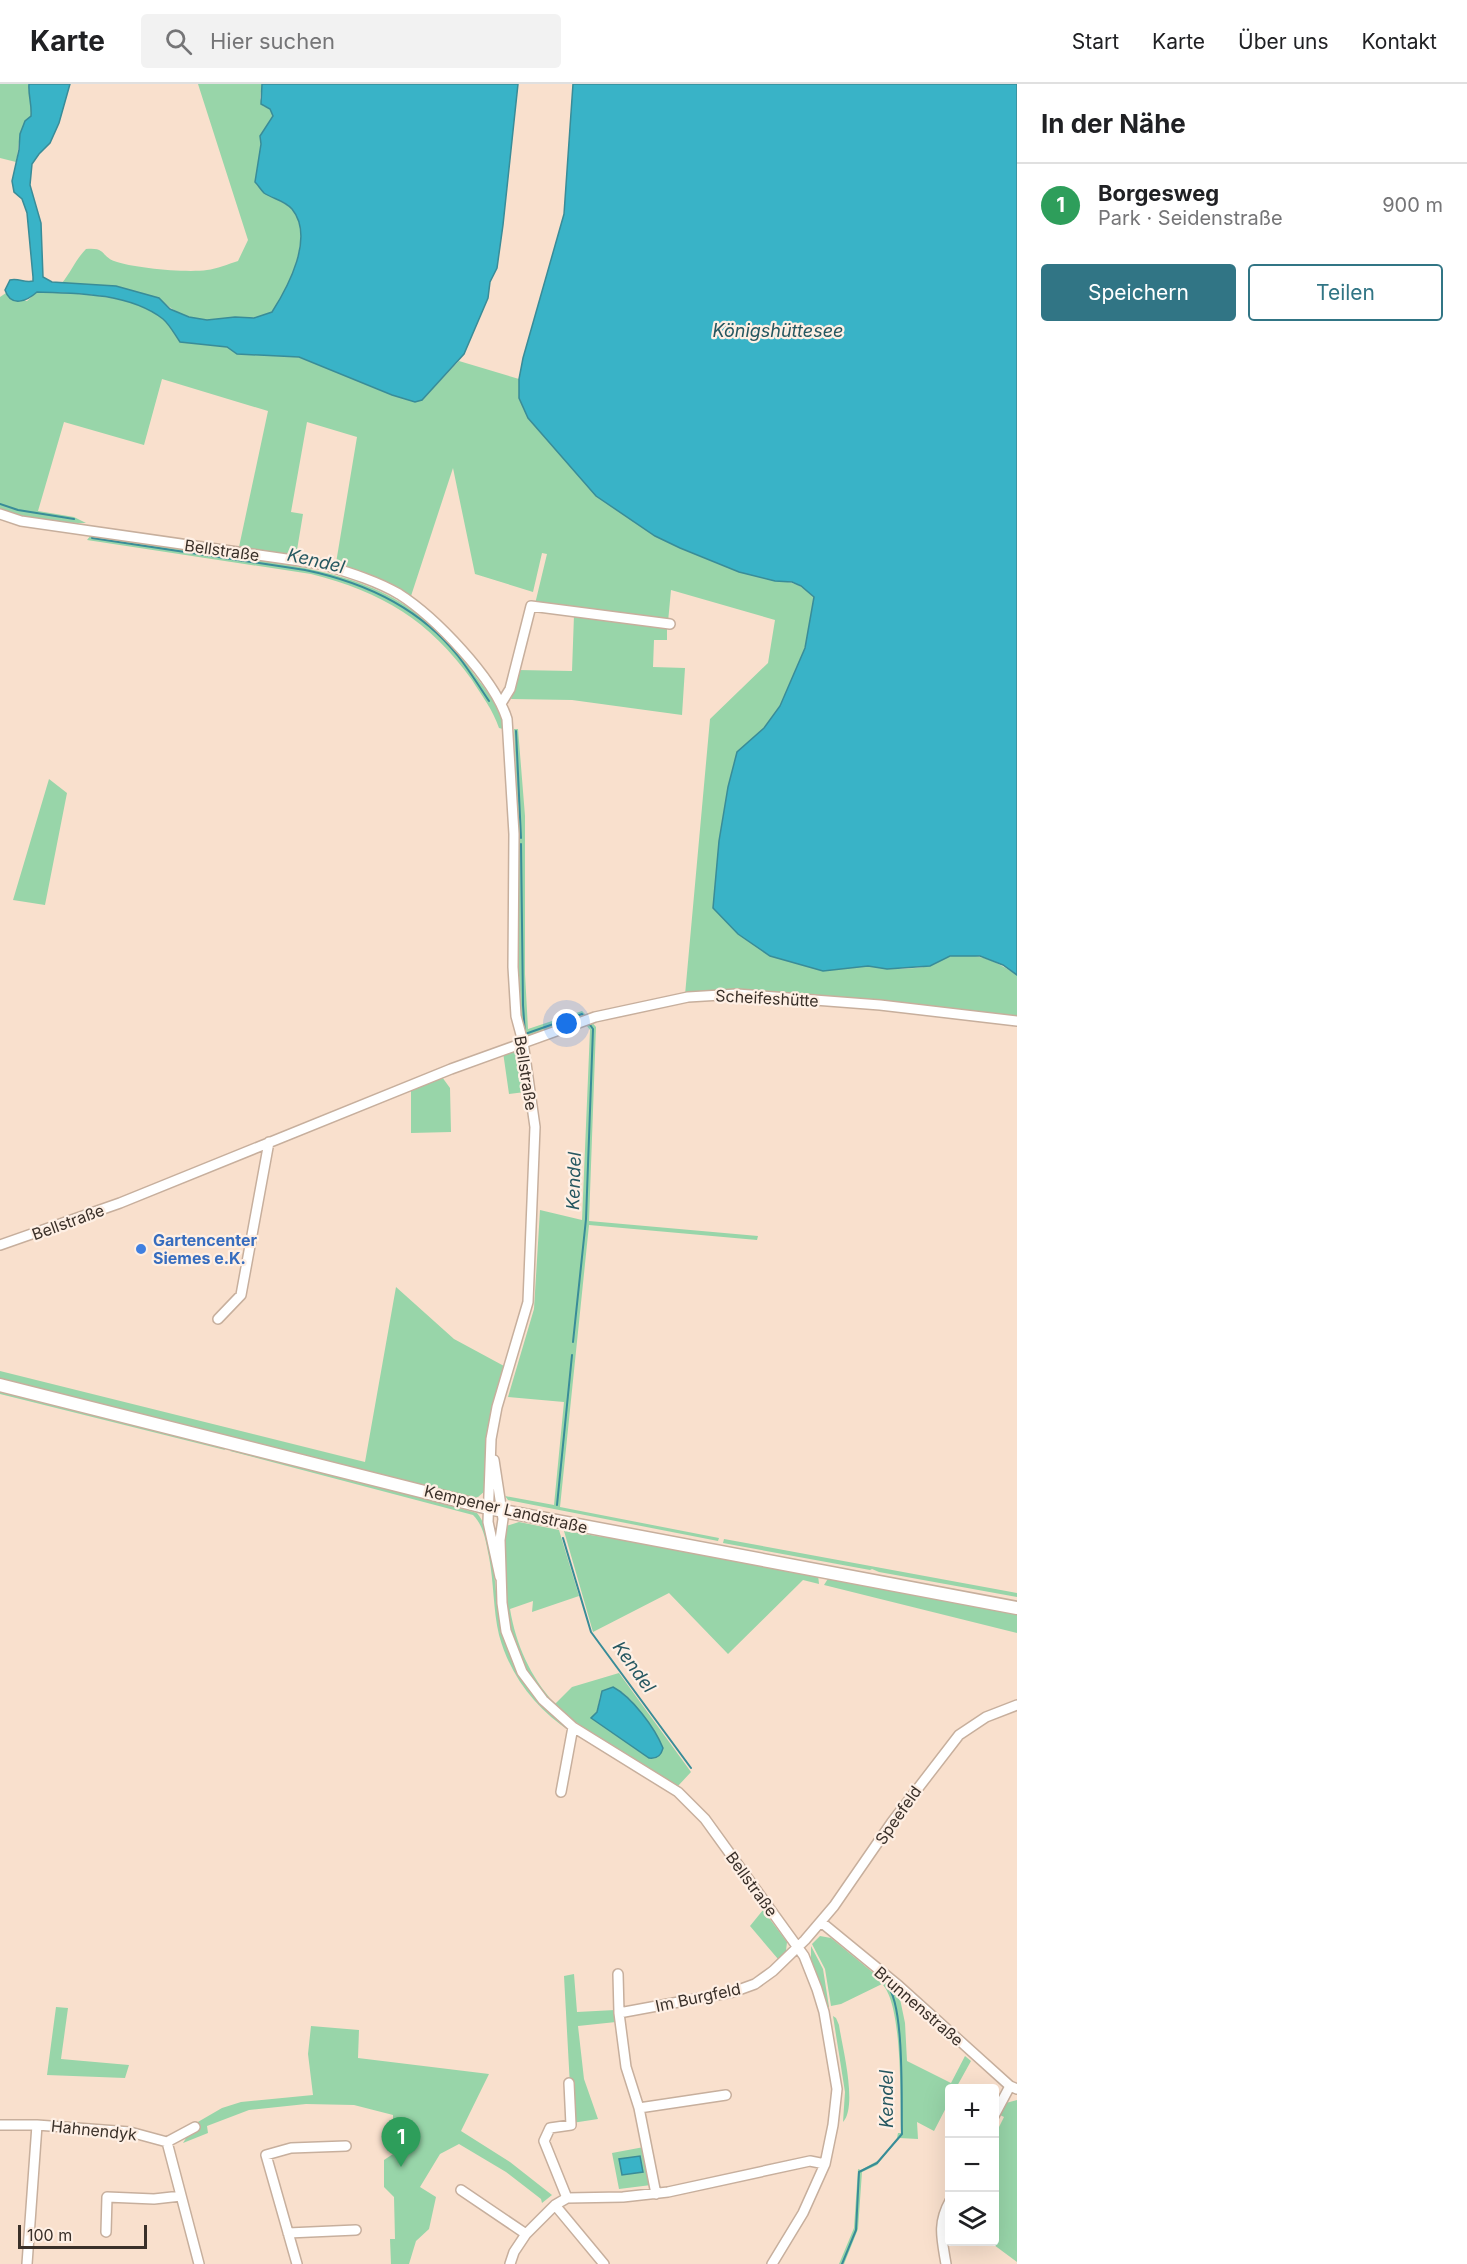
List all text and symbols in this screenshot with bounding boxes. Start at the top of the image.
search box [141,14,561,68]
text: Karte [30,24,105,58]
icon: search [162,25,195,58]
text: Hier suchen [210,28,335,54]
text: Start [1072,29,1119,54]
text: Karte [1152,29,1205,54]
text: Über uns [1238,29,1329,54]
text: Kontakt [1362,29,1437,54]
text: In der Nähe [1041,108,1186,139]
text: Borgesweg [1098,180,1219,206]
text: 1 [1056,193,1065,217]
text: 900 m [1382,193,1443,217]
text: Park · Seidenstraße [1098,206,1283,230]
button: Speichern [1041,264,1236,321]
button: Teilen [1248,264,1443,321]
water label: Königshüttesee [713,320,843,341]
street label: Bellstraße [183,535,261,565]
water label: Kendel [285,544,347,577]
street label: Scheifeshütte [715,985,819,1011]
your location [552,1009,581,1038]
street label: Bellstraße [510,1034,542,1112]
water label: Kendel [562,1151,585,1210]
street label: Bellstraße [29,1200,107,1244]
place label: Gartencenter Siemes e.K. [153,1230,257,1268]
marker: Gartencenter Siemes e.K. [134,1242,148,1256]
street label: Kempener Landstraße [422,1480,590,1538]
water label: Kendel [609,1637,660,1697]
street label: Speefeld [871,1782,925,1848]
street label: Bellstraße [722,1848,782,1920]
street label: Brunnenstraße [870,1962,968,2050]
street label: Im Burgfeld [653,1978,743,2016]
water label: Kendel [876,2069,897,2128]
map controls [945,2084,999,2246]
button: + [945,2084,999,2138]
street label: Hahnendyk [50,2116,138,2144]
pin: 1 [382,2118,420,2167]
button: − [945,2138,999,2192]
button: layers [945,2192,999,2246]
scale bar [18,2222,147,2250]
text: 100 m [27,2225,72,2245]

